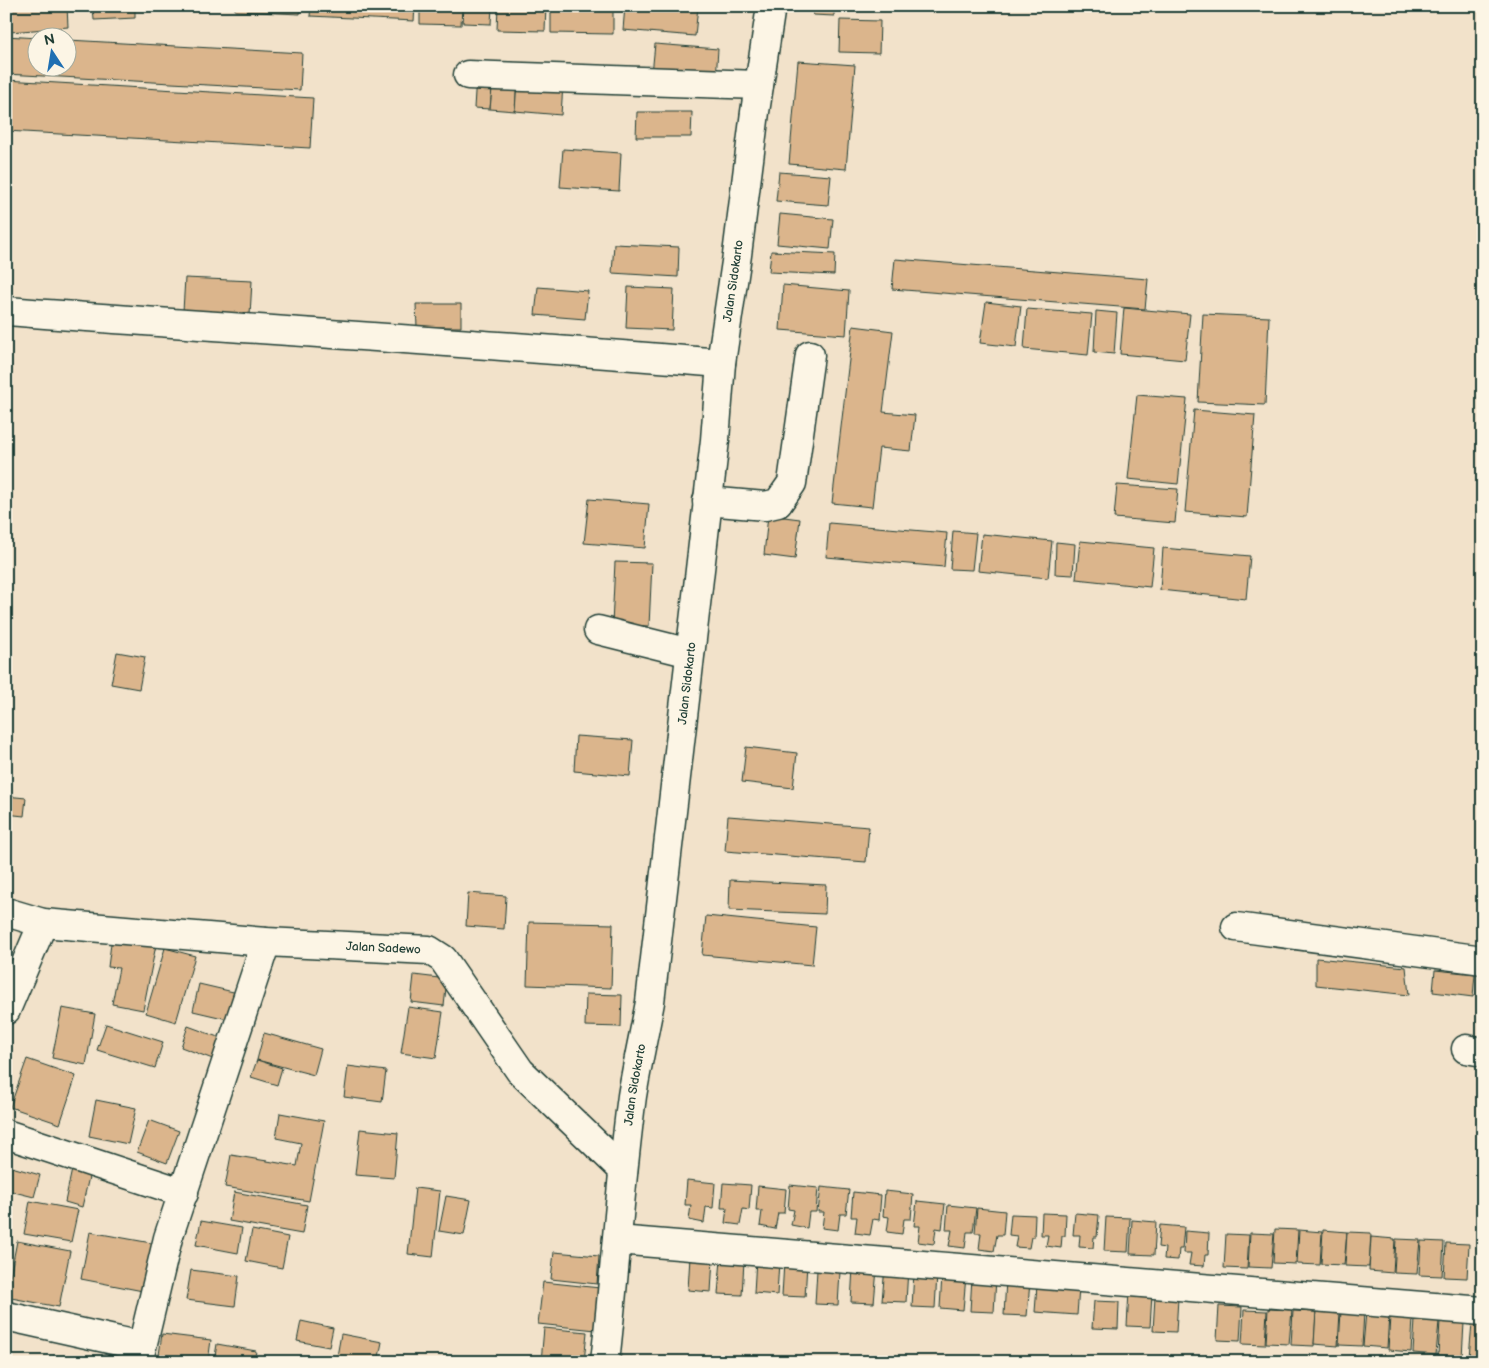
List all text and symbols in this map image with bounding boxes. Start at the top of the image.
north arrow [28,28,78,78]
text: N [42,30,56,49]
street label: Jalan Sidokarto [720,239,746,323]
street label: Jalan Sidokarto [675,641,699,725]
street label: Jalan Sadewo [346,938,421,957]
street label: Jalan Sidokarto [621,1042,649,1126]

